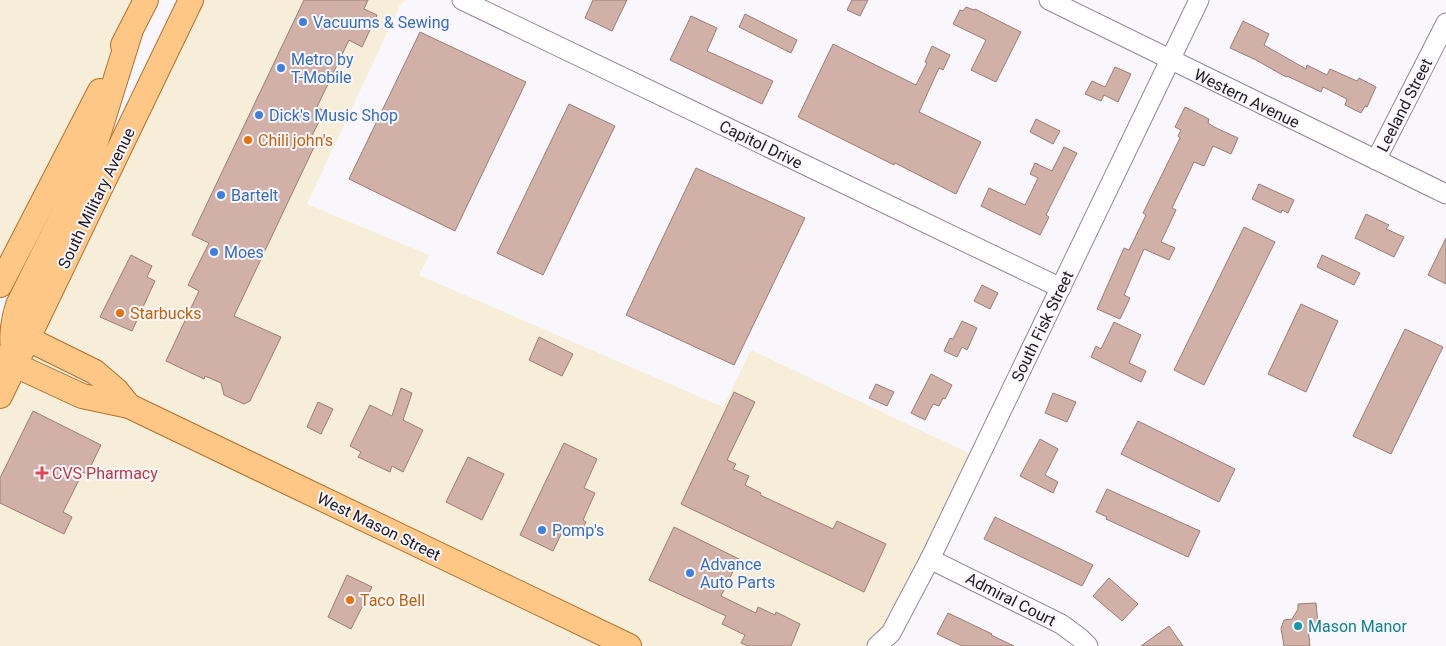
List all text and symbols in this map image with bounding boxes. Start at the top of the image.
place label: Vacuums & Sewing [313,13,449,32]
marker: Vacuums & Sewing [297,16,309,28]
place label: Metro by T-Mobile [291,50,354,87]
street label: Leeland Street [1373,55,1436,155]
marker: Metro by T-Mobile [275,62,287,74]
street label: Western Avenue [1191,65,1303,132]
place label: Dick's Music Shop [269,106,398,125]
marker: Dick's Music Shop [253,109,265,121]
street label: Capitol Drive [716,116,805,173]
street label: South Military Avenue [54,125,139,272]
place label: Chili john's [258,131,333,150]
marker: Chili john's [242,134,254,146]
place label: Bartelt [231,186,278,205]
marker: Bartelt [215,189,227,201]
place label: Moes [224,243,264,262]
marker: Moes [208,246,220,258]
street label: South Fisk Street [1007,268,1077,385]
place label: Starbucks [130,304,201,323]
marker: Starbucks [114,307,126,319]
place label: CVS Pharmacy [52,464,158,483]
marker: CVS Pharmacy [36,467,48,479]
street label: West Mason Street [314,488,444,565]
place label: Pomp's [552,521,604,540]
marker: Pomp's [536,524,548,536]
place label: Advance Auto Parts [700,555,775,592]
marker: Advance Auto Parts [684,567,696,579]
street label: Admiral Court [963,569,1059,630]
place label: Taco Bell [360,591,425,610]
marker: Taco Bell [344,594,356,606]
place label: Mason Manor [1308,617,1407,636]
marker: Mason Manor [1292,620,1304,632]

